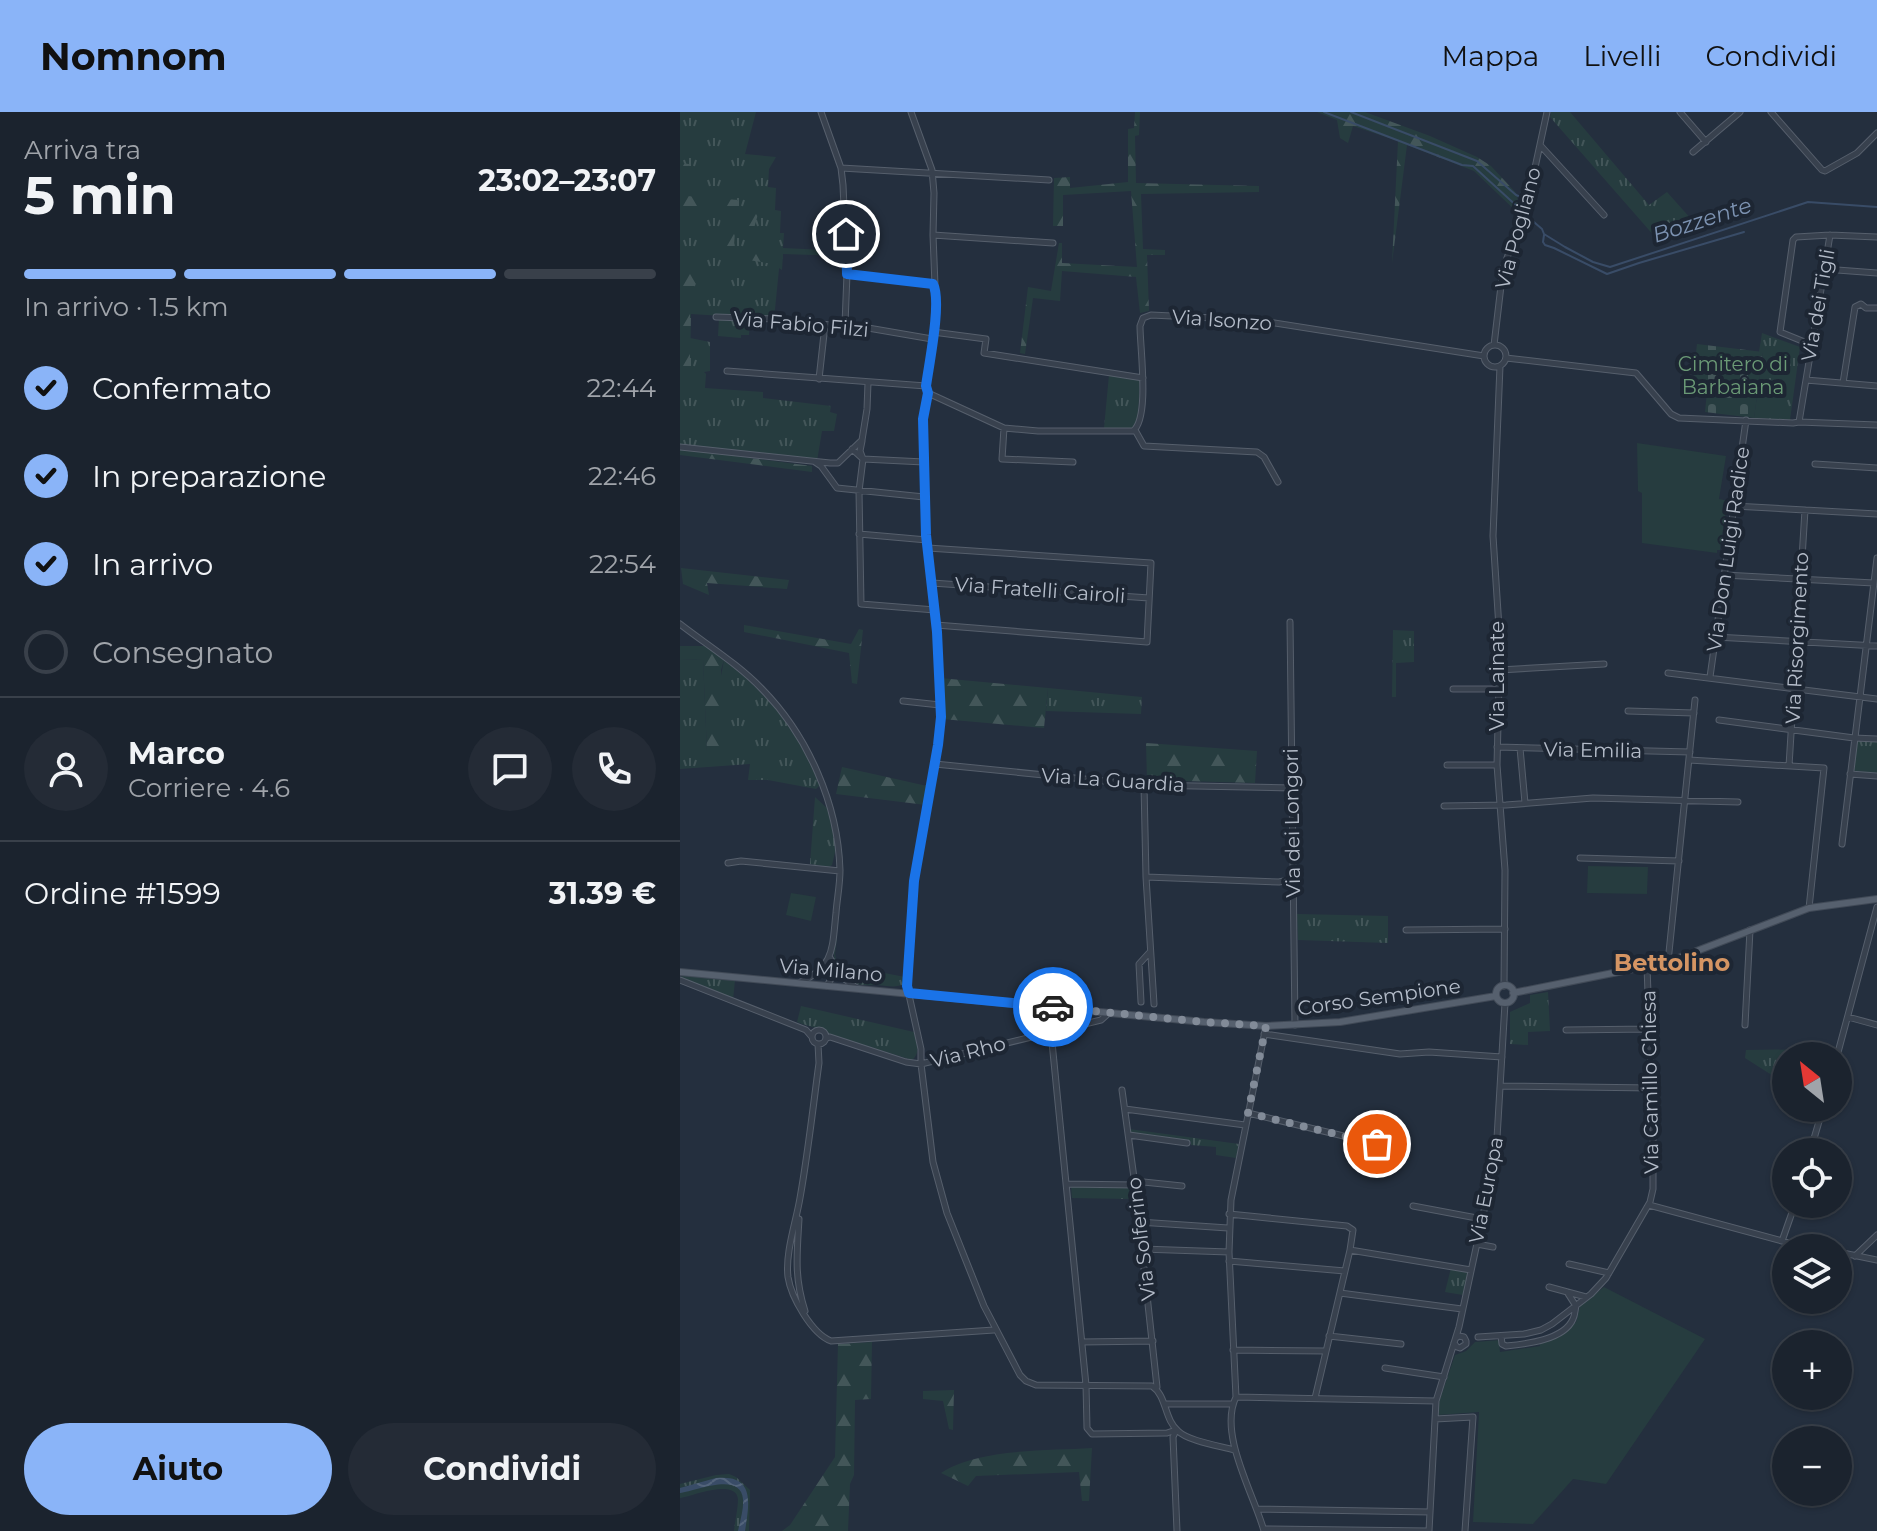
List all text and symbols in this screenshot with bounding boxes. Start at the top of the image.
text: Nomnom [40,33,227,80]
text: Mappa [1442,39,1539,73]
text: Livelli [1583,39,1662,73]
text: Condividi [1706,39,1837,73]
text: Arriva tra [24,134,141,166]
text: 23:02–23:07 [478,162,656,199]
text: 5 min [24,164,176,227]
street label: Via Pogliano [1490,165,1546,291]
water label: Bozzente [1649,191,1755,249]
pin [812,200,880,268]
icon: home [824,212,868,256]
street label: Via dei Tigli [1796,247,1840,363]
text: In arrivo · 1.5 km [24,291,229,323]
street label: Via Isonzo [1171,305,1273,335]
street label: Via Fabio Filzi [732,306,870,342]
park label: Cimitero di Barbaiana [1678,352,1788,399]
icon: check [24,366,68,410]
text: Confermato [92,370,271,407]
text: 22:44 [587,372,656,404]
street label: Via Don Luigi Radice [1702,445,1754,653]
icon: check [24,454,68,498]
text: In preparazione [92,458,326,495]
text: 22:46 [588,460,656,492]
icon: check [24,542,68,586]
text: In arrivo [92,546,213,583]
text: 22:54 [589,548,656,580]
street label: Via Risorgimento [1781,551,1813,725]
street label: Via Fratelli Cairoli [954,572,1126,608]
street label: Via Lainate [1485,621,1509,731]
text: Consegnato [92,634,273,671]
button: person [24,727,108,811]
button: chat [468,727,552,811]
button: phone [572,727,656,811]
text: Marco [128,735,225,772]
street label: Via Emilia [1544,737,1642,763]
street label: Via dei Longori [1279,748,1305,898]
street label: Via La Guardia [1040,763,1186,797]
text: Corriere · 4.6 [128,772,290,804]
text: Ordine #1599 [24,875,221,912]
text: 31.39 € [549,875,656,912]
district label: Bettolino [1614,948,1730,977]
street label: Via Milano [778,954,884,986]
courier [1013,967,1093,1047]
street label: Corso Sempione [1296,974,1462,1020]
icon: car [1031,985,1075,1029]
street label: Via Camillo Chiesa [1636,990,1664,1174]
street label: Via Rho [928,1031,1008,1073]
north arrow [1772,1042,1852,1122]
map controls [1772,1042,1852,1506]
pin [1343,1110,1411,1178]
icon: bag [1355,1122,1399,1166]
street label: Via Europa [1464,1135,1508,1245]
button: locate [1772,1138,1852,1218]
street label: Via Solferino [1122,1176,1160,1302]
button: layers [1772,1234,1852,1314]
button: + [1772,1330,1852,1410]
button: Aiuto [24,1423,332,1515]
button: Condividi [348,1423,656,1515]
button: − [1772,1426,1852,1506]

